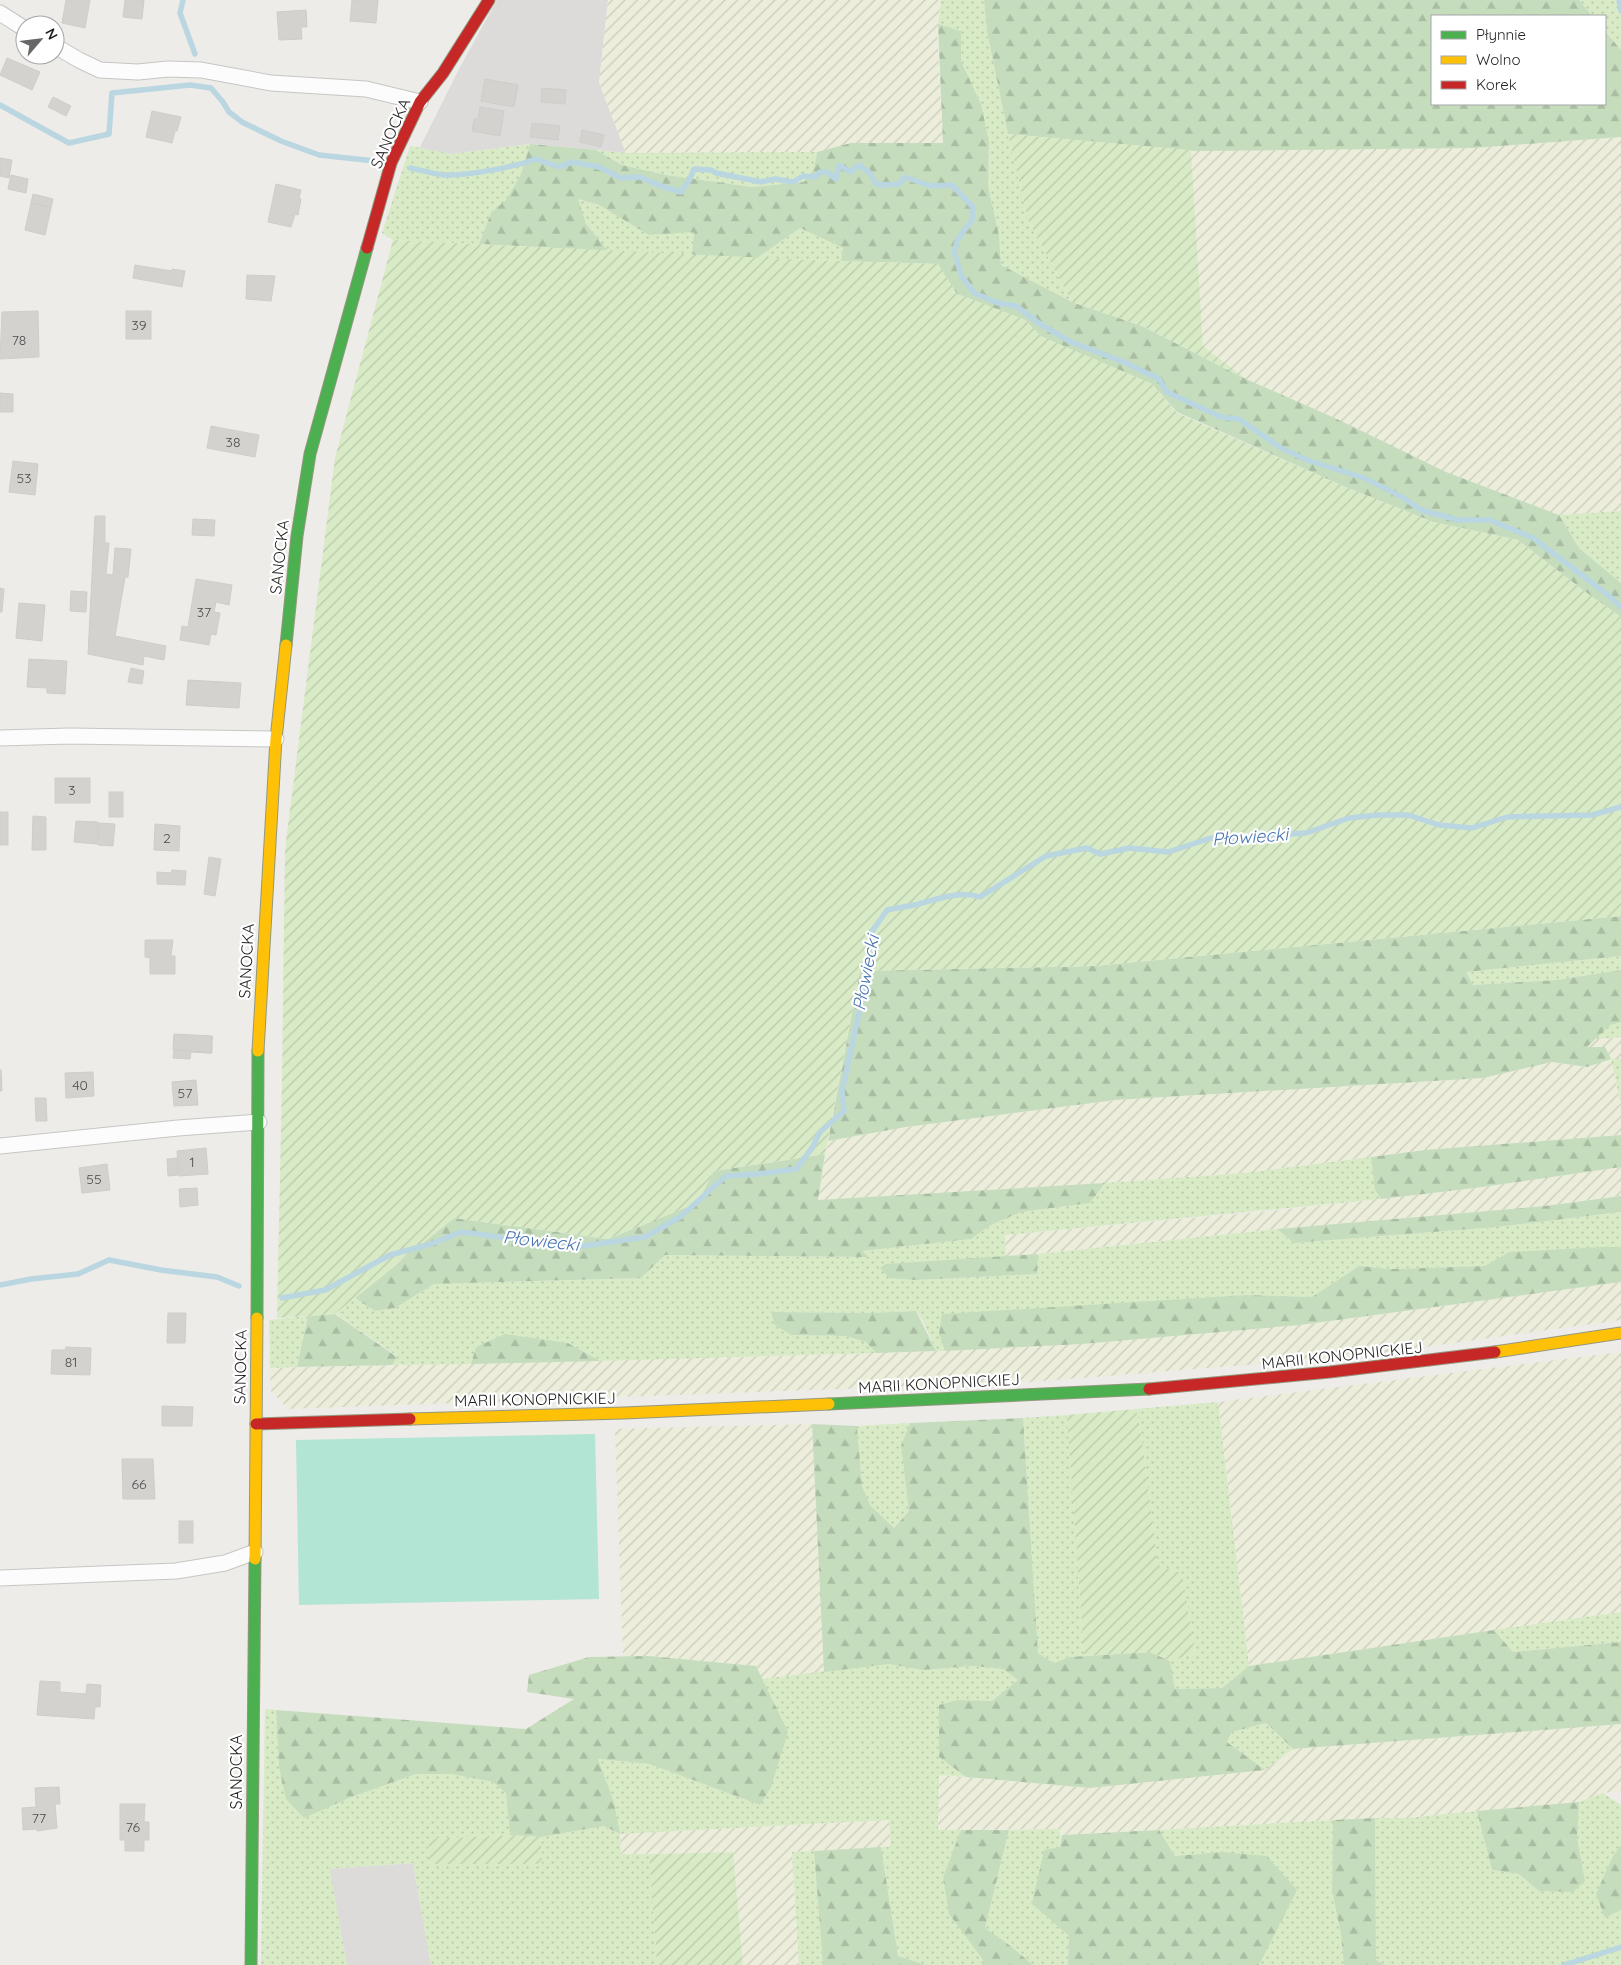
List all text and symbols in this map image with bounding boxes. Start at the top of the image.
north arrow [15,15,65,65]
legend [1431,15,1606,105]
text: N [41,25,62,43]
text: Płynnie [1476,25,1526,44]
text: Wolno [1476,50,1521,69]
text: Korek [1476,75,1517,94]
street label: SANOCKA [366,95,414,171]
house number: 39 [131,316,147,334]
house number: 78 [12,331,26,349]
house number: 38 [226,433,240,451]
house number: 53 [17,469,31,487]
street label: SANOCKA [265,519,293,595]
house number: 37 [197,603,211,621]
house number: 3 [68,781,76,799]
water label: Płowiecki [1211,822,1291,851]
house number: 2 [163,829,171,847]
street label: SANOCKA [234,923,258,999]
water label: Płowiecki [847,931,884,1012]
house number: 40 [72,1076,88,1094]
house number: 57 [178,1084,192,1102]
house number: 1 [189,1153,195,1171]
house number: 55 [86,1170,102,1188]
water label: Płowiecki [502,1225,582,1256]
street label: SANOCKA [229,1329,251,1405]
street label: MARII KONOPNICKIEJ [1261,1337,1423,1373]
house number: 81 [65,1353,77,1371]
street label: MARII KONOPNICKIEJ [858,1369,1020,1397]
street label: MARII KONOPNICKIEJ [454,1388,616,1410]
house number: 66 [131,1475,147,1493]
street label: SANOCKA [226,1735,246,1809]
house number: 77 [32,1809,46,1827]
house number: 76 [126,1818,141,1836]

